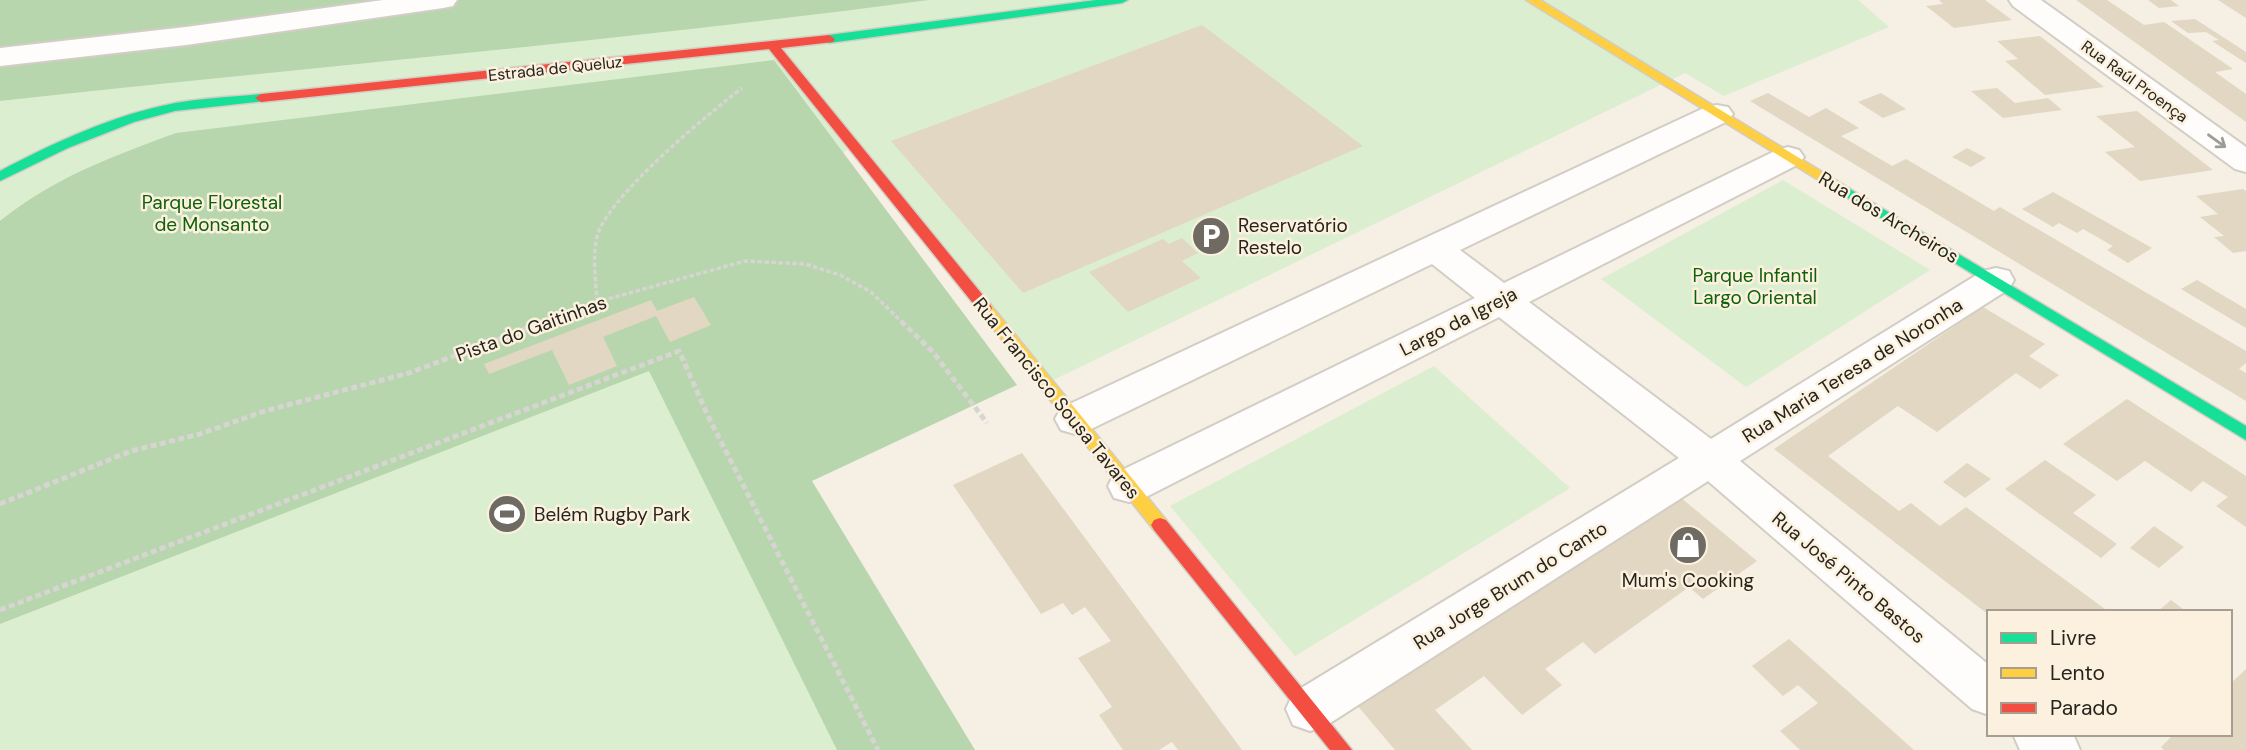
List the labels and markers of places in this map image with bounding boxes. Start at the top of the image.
place label: Reservatório Restelo [1238,213,1348,260]
parking icon: Reservatório Restelo [1190,215,1232,257]
sports icon: Belém Rugby Park [486,493,528,535]
place label: Belém Rugby Park [534,502,691,527]
shop icon: Mum's Cooking [1667,524,1709,566]
place label: Mum's Cooking [1622,568,1755,593]

